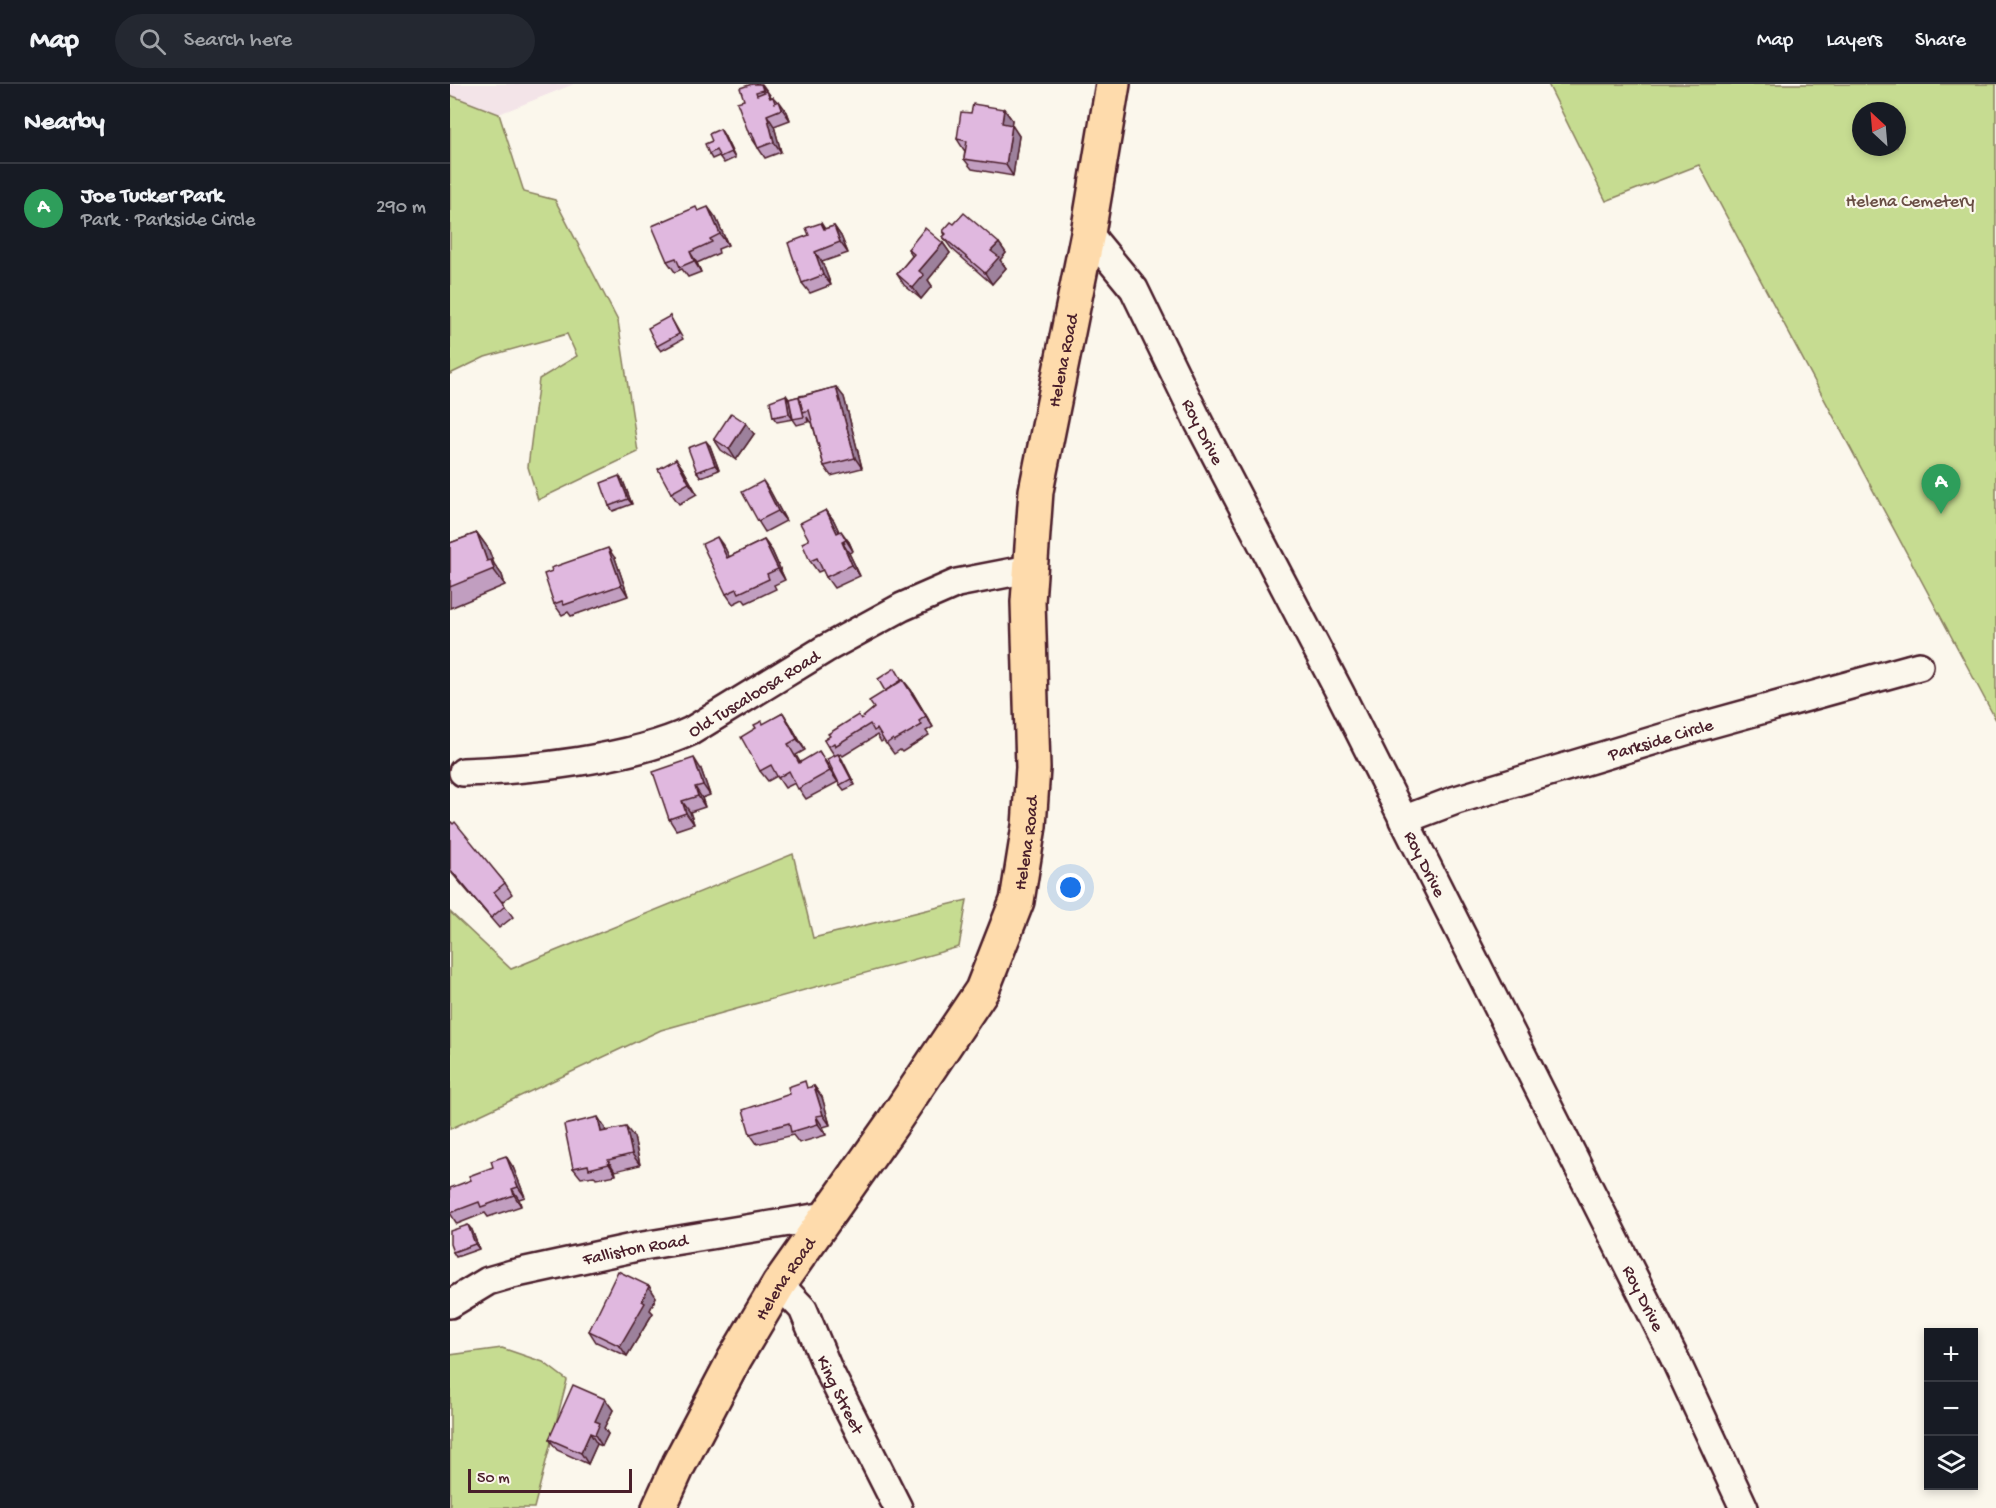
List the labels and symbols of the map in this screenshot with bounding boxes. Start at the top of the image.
north arrow [1852,102,1906,156]
park label: Helena Cemetery [1846,192,1974,213]
street label: Helena Road [1045,311,1085,409]
street label: Roy Drive [1176,396,1227,470]
pin: A [1922,464,1960,514]
street label: Old Tuscaloosa Road [685,646,826,743]
street label: Parkside Circle [1605,715,1717,767]
street label: Helena Road [1011,794,1044,892]
street label: Roy Drive [1398,828,1449,902]
your location [1056,873,1085,902]
street label: Falliston Road [580,1231,691,1272]
street label: Helena Road [752,1233,822,1325]
street label: Roy Drive [1617,1262,1668,1336]
street label: King Street [811,1353,868,1440]
scale bar [468,1466,632,1494]

